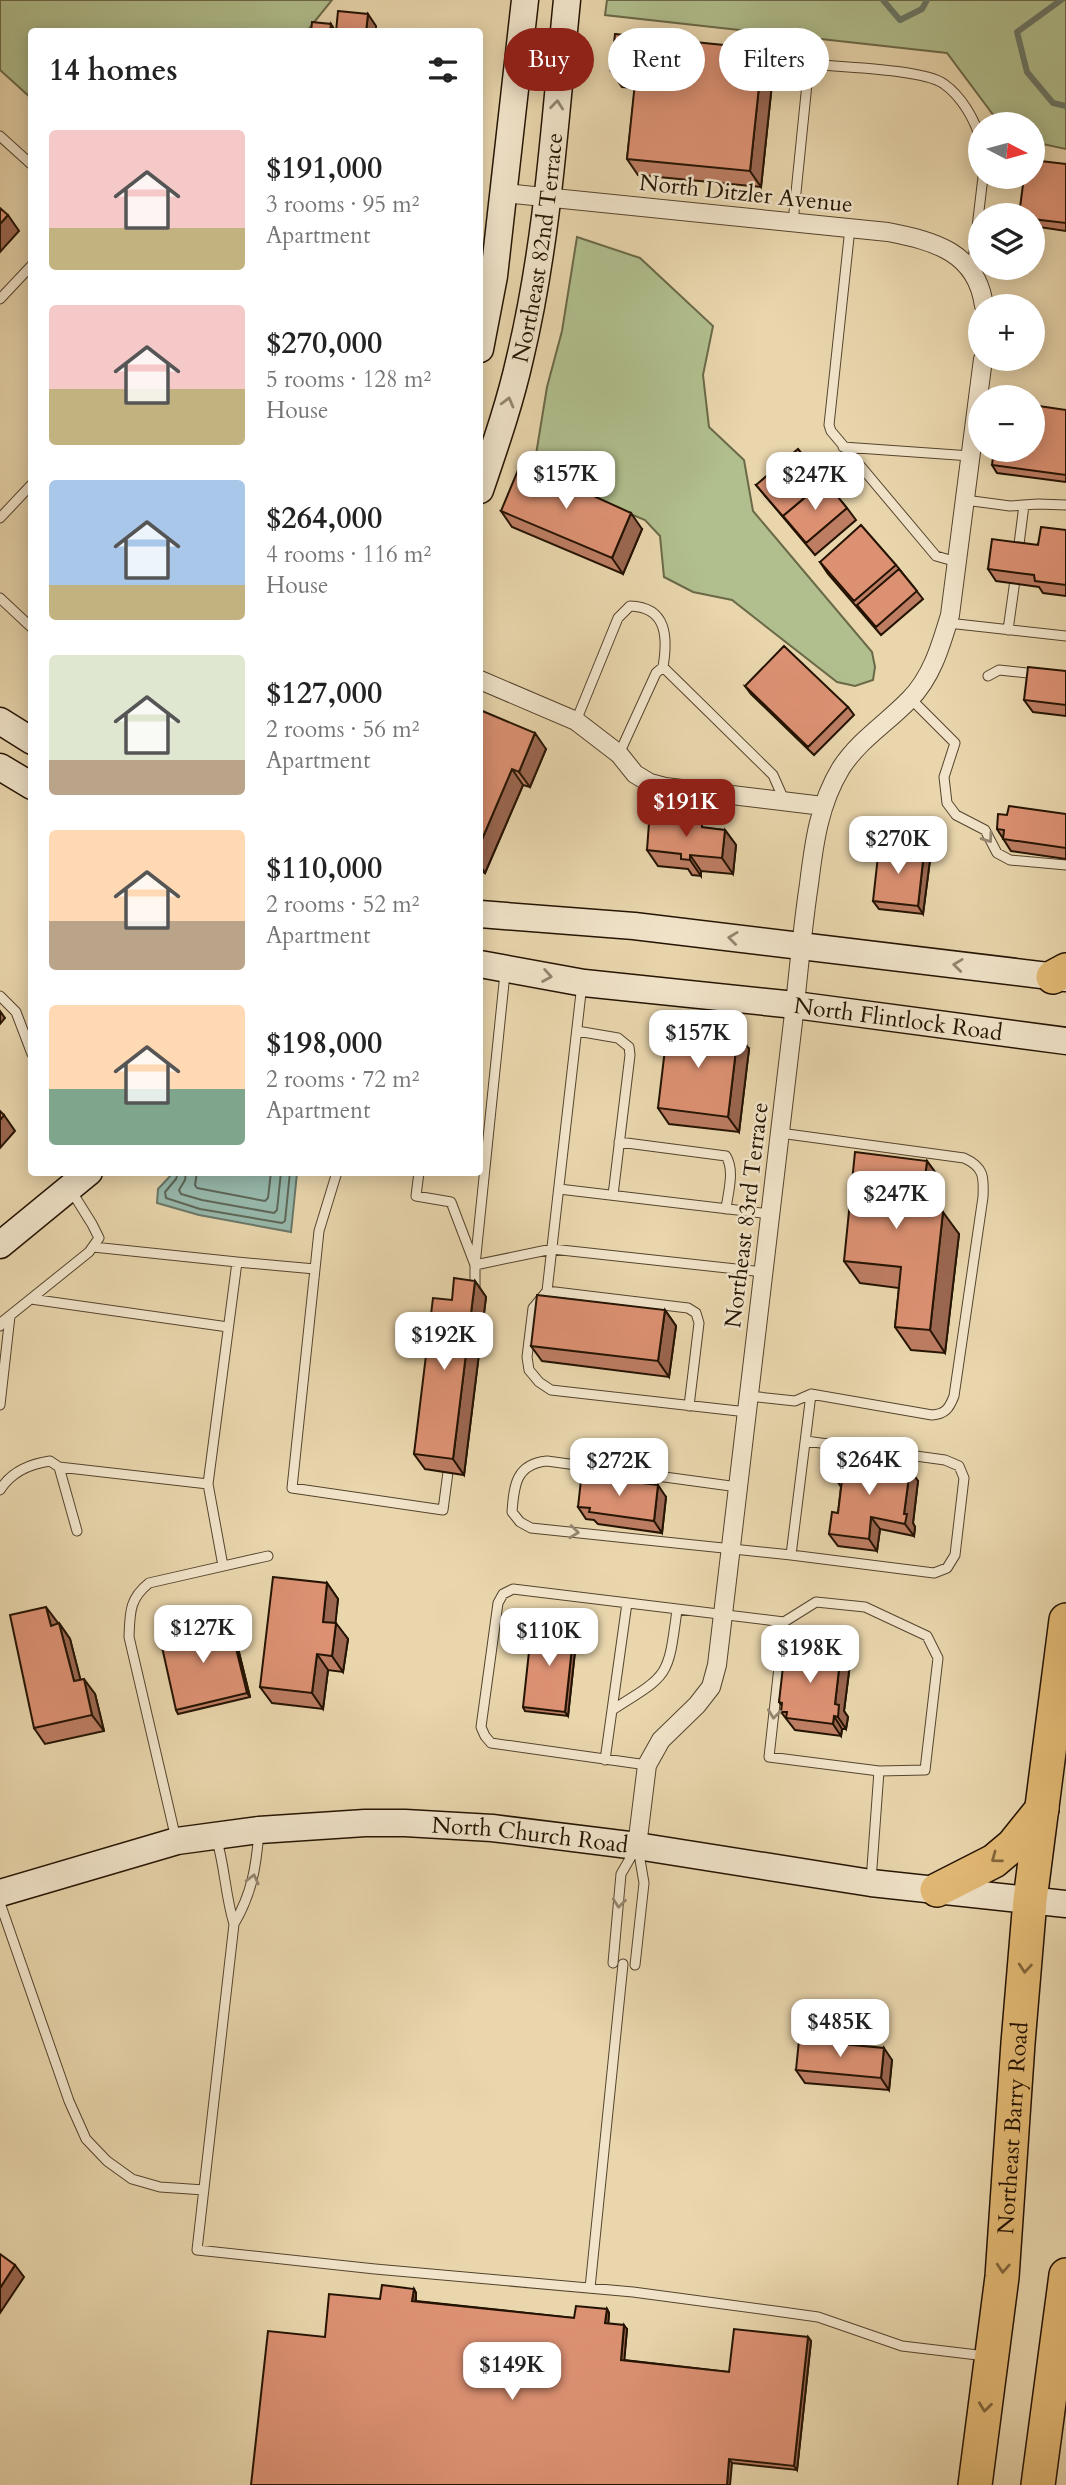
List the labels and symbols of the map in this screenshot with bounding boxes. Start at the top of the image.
one-way arrow [549,99,564,111]
north arrow [968,112,1045,189]
street label: Northeast 82nd Terrace [504,131,570,366]
street label: North Ditzler Avenue [638,167,854,220]
one-way arrow [500,396,515,408]
pin: $157K [517,452,615,511]
pin: $247K [766,452,864,512]
pin: $191K [637,780,735,839]
pin: $270K [849,816,947,876]
one-way arrow [980,830,992,843]
one-way arrow [727,930,738,945]
one-way arrow [953,958,964,973]
one-way arrow [541,968,553,983]
street label: North Flintlock Road [792,990,1005,1049]
pin: $157K [649,1010,747,1070]
street label: Northeast 83rd Terrace [717,1100,776,1330]
pin: $247K [847,1172,945,1231]
pin: $192K [395,1312,493,1372]
pin: $272K [570,1438,668,1498]
pin: $264K [820,1438,918,1497]
one-way arrow [569,1524,580,1539]
pin: $127K [154,1606,252,1665]
pin: $110K [500,1608,598,1668]
pin: $198K [761,1626,859,1685]
one-way arrow [766,1708,781,1720]
street label: North Church Road [431,1810,631,1861]
one-way arrow [992,1850,1004,1862]
one-way arrow [245,1873,259,1885]
one-way arrow [611,1897,626,1909]
one-way arrow [1017,1962,1032,1974]
pin: $485K [791,2000,889,2059]
street label: Northeast Barry Road [990,2020,1036,2236]
one-way arrow [995,2263,1010,2274]
pin: $149K [463,2342,561,2402]
one-way arrow [977,2401,992,2413]

